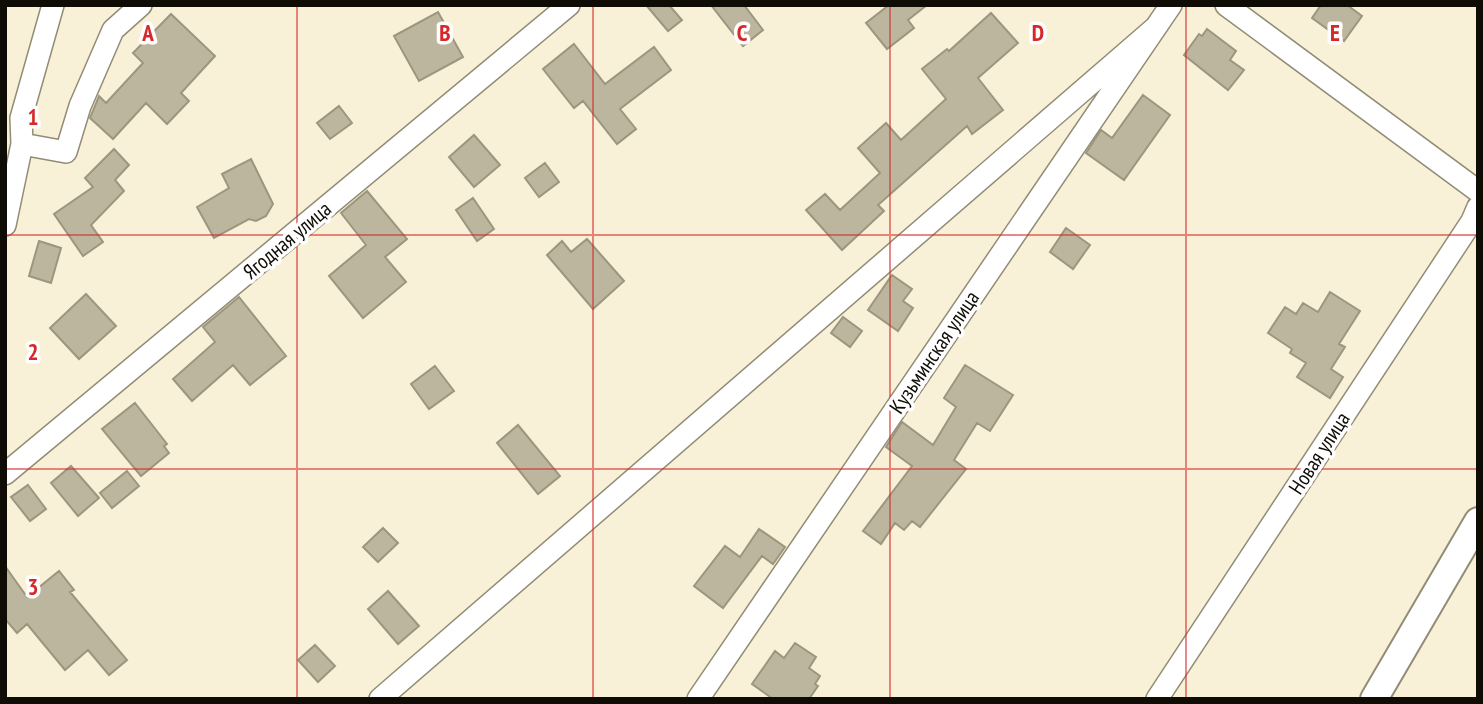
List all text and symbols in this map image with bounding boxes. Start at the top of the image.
text: A [141,18,154,47]
text: B [439,18,451,47]
text: C [737,18,748,47]
text: D [1032,18,1044,47]
text: E [1330,18,1340,47]
text: 1 [28,102,39,131]
street label: Ягодная улица [237,195,337,285]
street label: Кузьминская улица [883,285,985,419]
text: 2 [28,337,39,366]
street label: Новая улица [1282,407,1356,499]
text: 3 [28,572,39,601]

